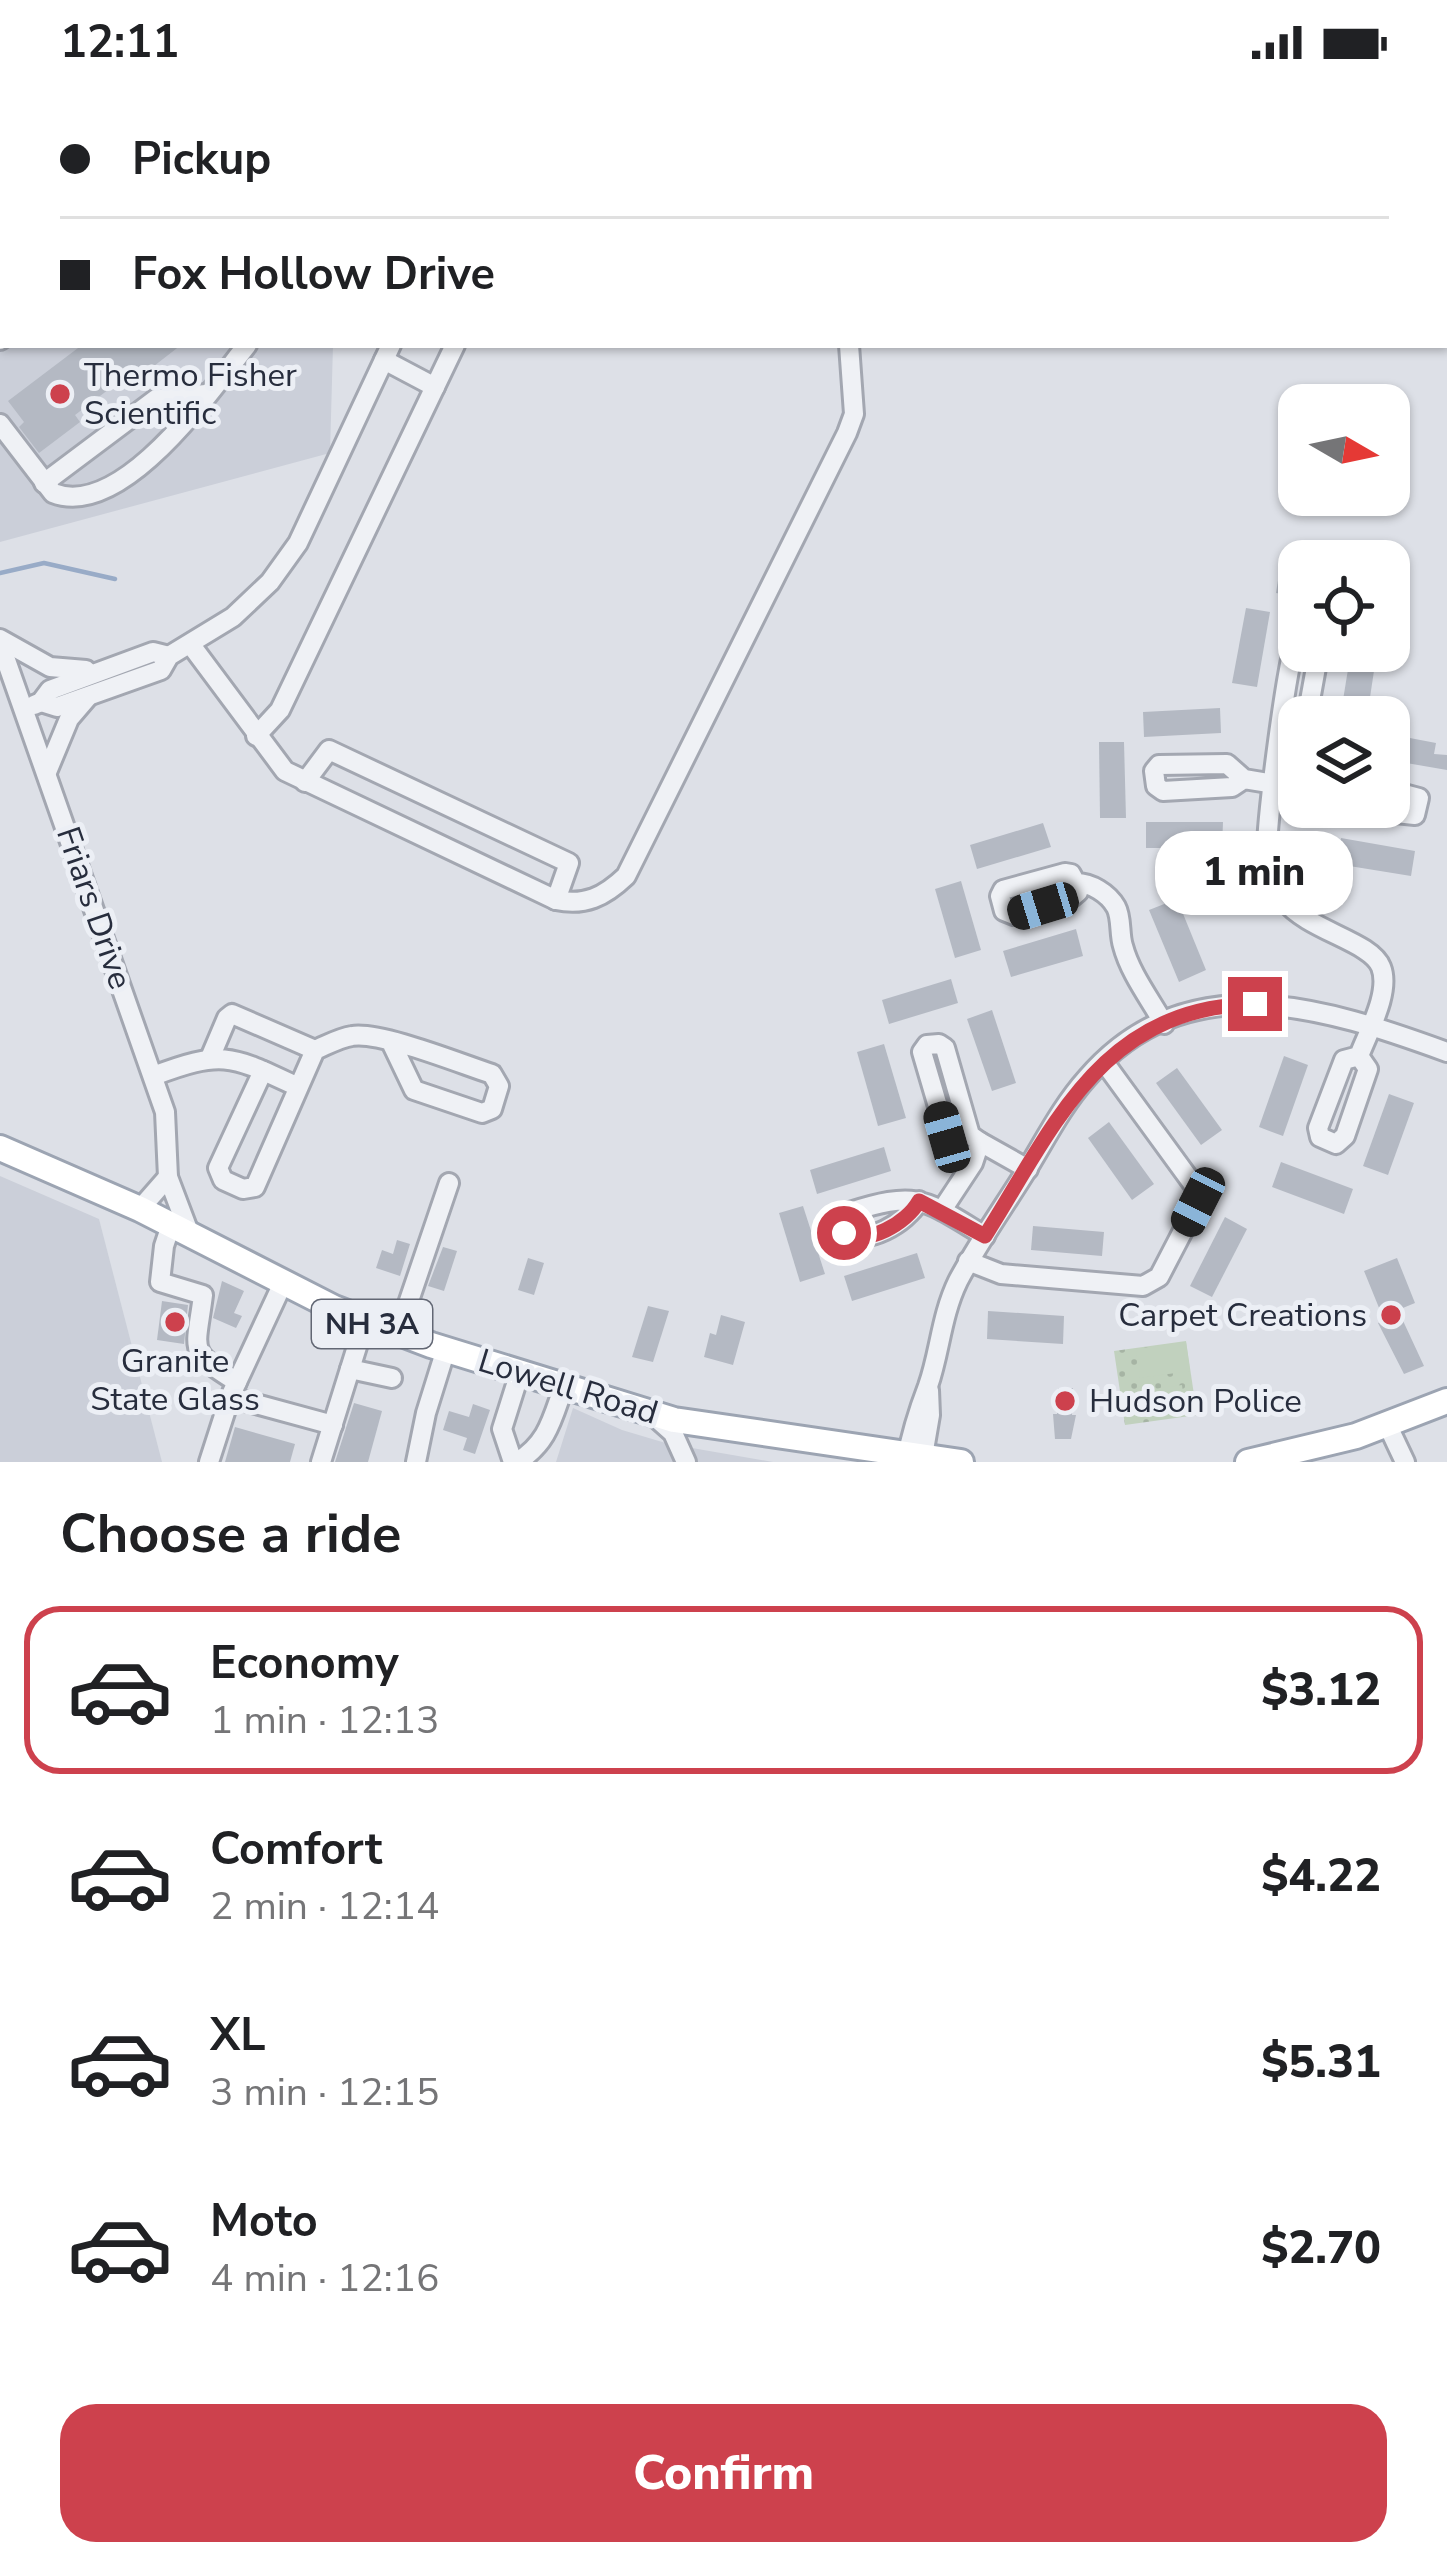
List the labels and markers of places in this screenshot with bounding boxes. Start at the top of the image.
place label: Thermo Fisher Scientific [84,353,297,436]
marker: Thermo Fisher Scientific [47,381,73,407]
place label: Carpet Creations [1118,1293,1367,1338]
marker: Carpet Creations [1378,1302,1404,1328]
marker: Granite State Glass [162,1309,188,1335]
place label: Granite State Glass [90,1339,260,1422]
place label: Hudson Police [1089,1379,1302,1424]
marker: Hudson Police [1052,1388,1078,1414]

